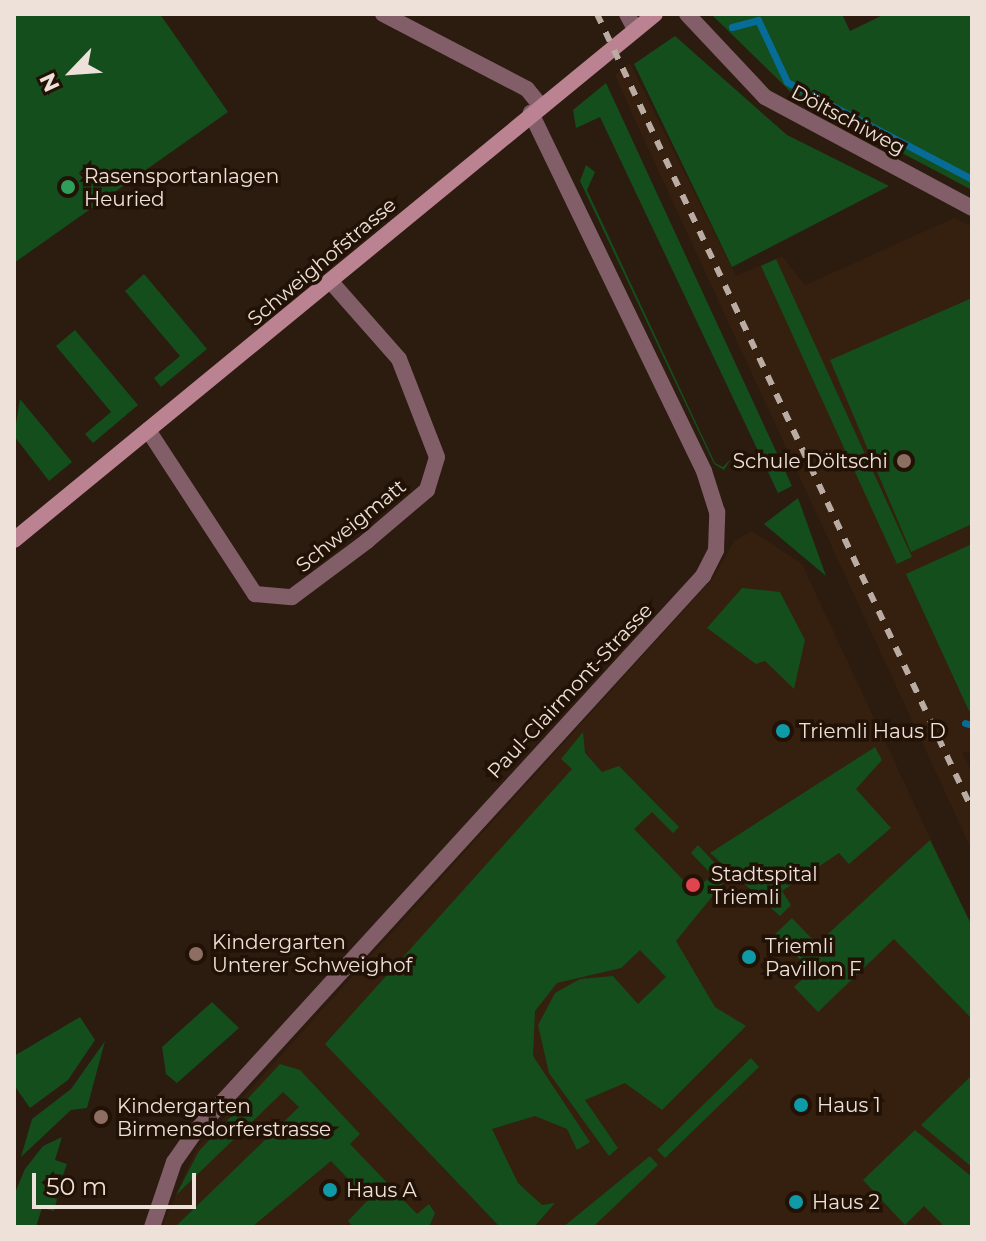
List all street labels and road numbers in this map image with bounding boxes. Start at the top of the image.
street label: Döltschiweg [787,80,909,160]
street label: Schweighofstrasse [243,193,401,331]
street label: Schweigmatt [291,474,411,578]
street label: Paul-Clairmont-Strasse [483,598,657,784]

